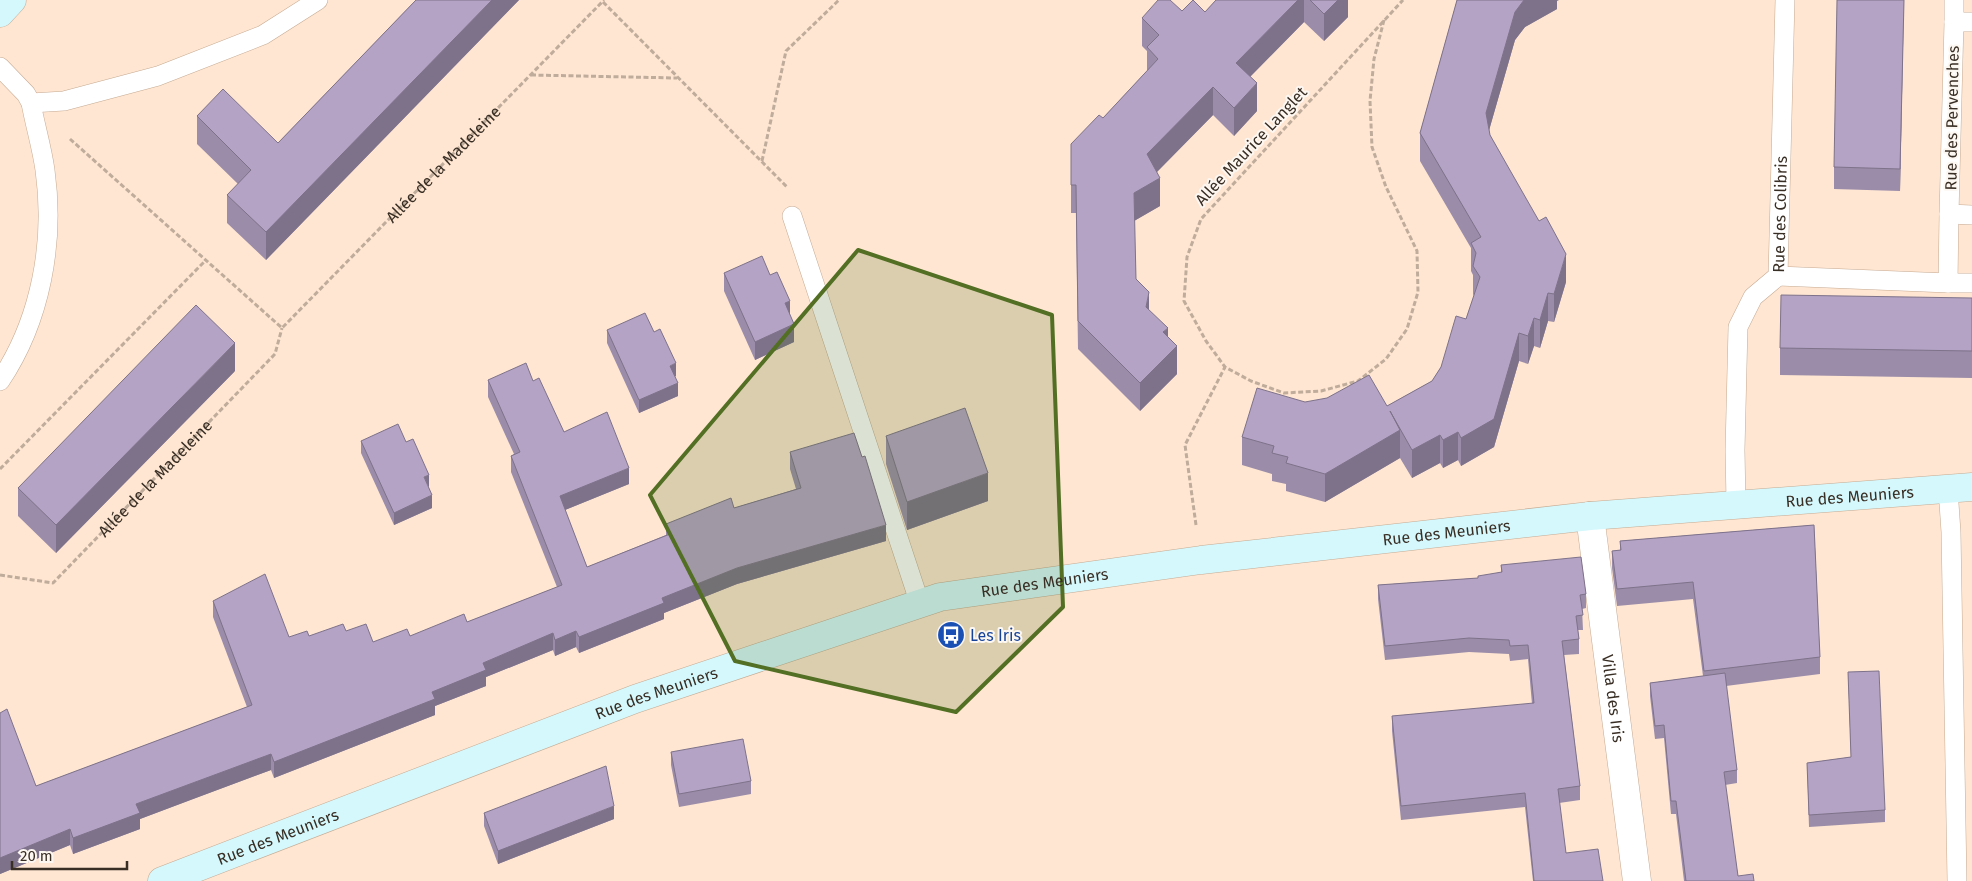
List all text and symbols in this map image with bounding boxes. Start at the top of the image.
street label: Rue des Pervenches [1941,45,1963,191]
street label: Allée Maurice Langlet [1191,83,1311,209]
street label: Allée de la Madeleine [382,102,504,226]
street label: Rue des Colibris [1769,156,1791,273]
street label: Allée de la Madeleine [94,415,216,540]
street label: Rue des Meuniers [1785,482,1915,511]
street label: Rue des Meuniers [1381,516,1511,549]
street label: Rue des Meuniers [980,564,1110,601]
bus stop icon: Les Iris [936,620,966,650]
place label: Les Iris [970,626,1021,645]
street label: Villa des Iris [1598,653,1629,744]
street label: Rue des Meuniers [592,663,720,723]
street label: Rue des Meuniers [214,805,341,868]
scale bar [12,838,128,870]
text: 20 m [20,847,53,865]

